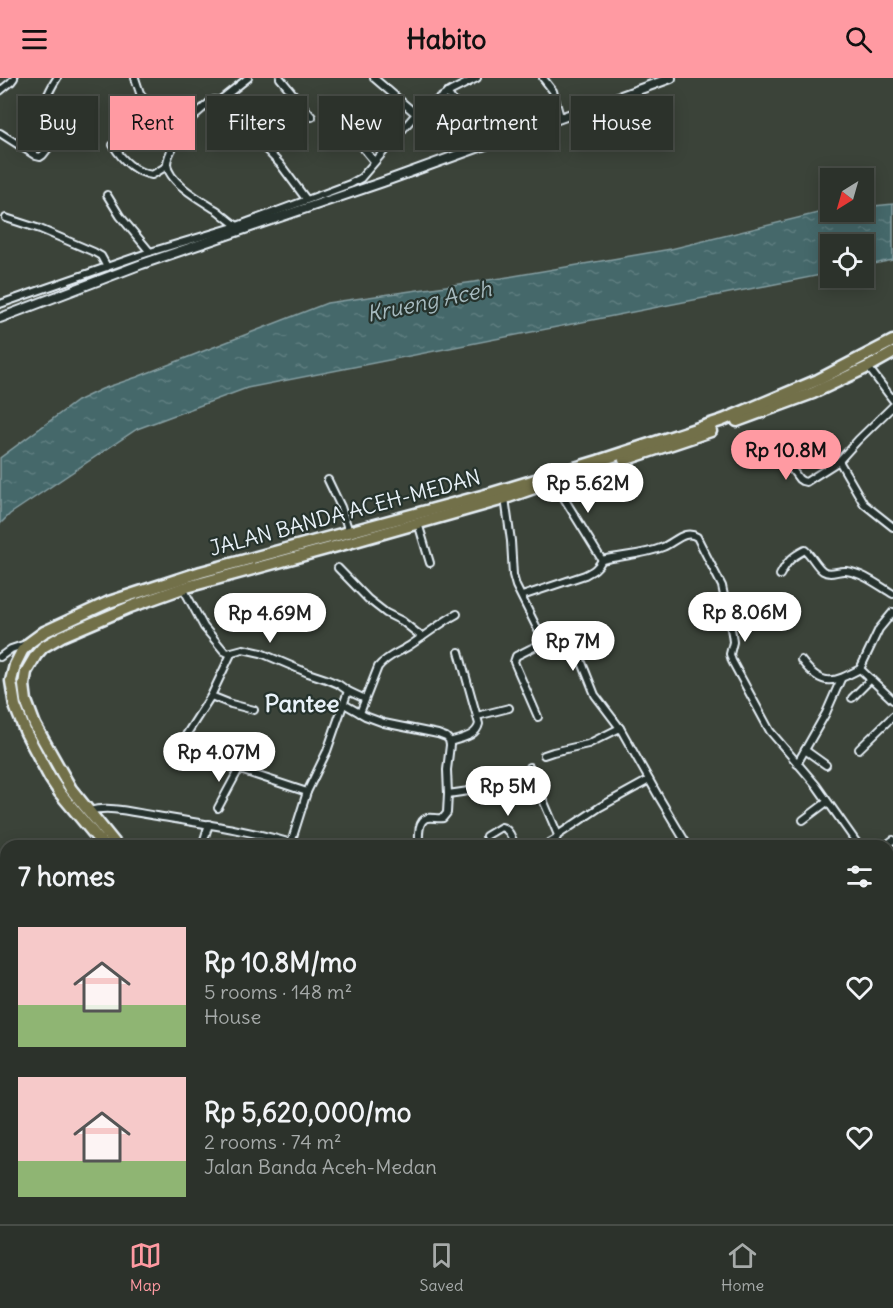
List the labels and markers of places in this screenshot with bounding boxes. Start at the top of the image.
pin: Rp 10.8M [724,430,848,481]
pin: Rp 5.62M [526,463,650,514]
pin: Rp 8.06M [683,592,807,643]
pin: Rp 4.69M [208,593,332,644]
pin: Rp 7M [531,621,615,672]
pin: Rp 4.07M [157,732,281,783]
pin: Rp 5M [466,766,550,817]

